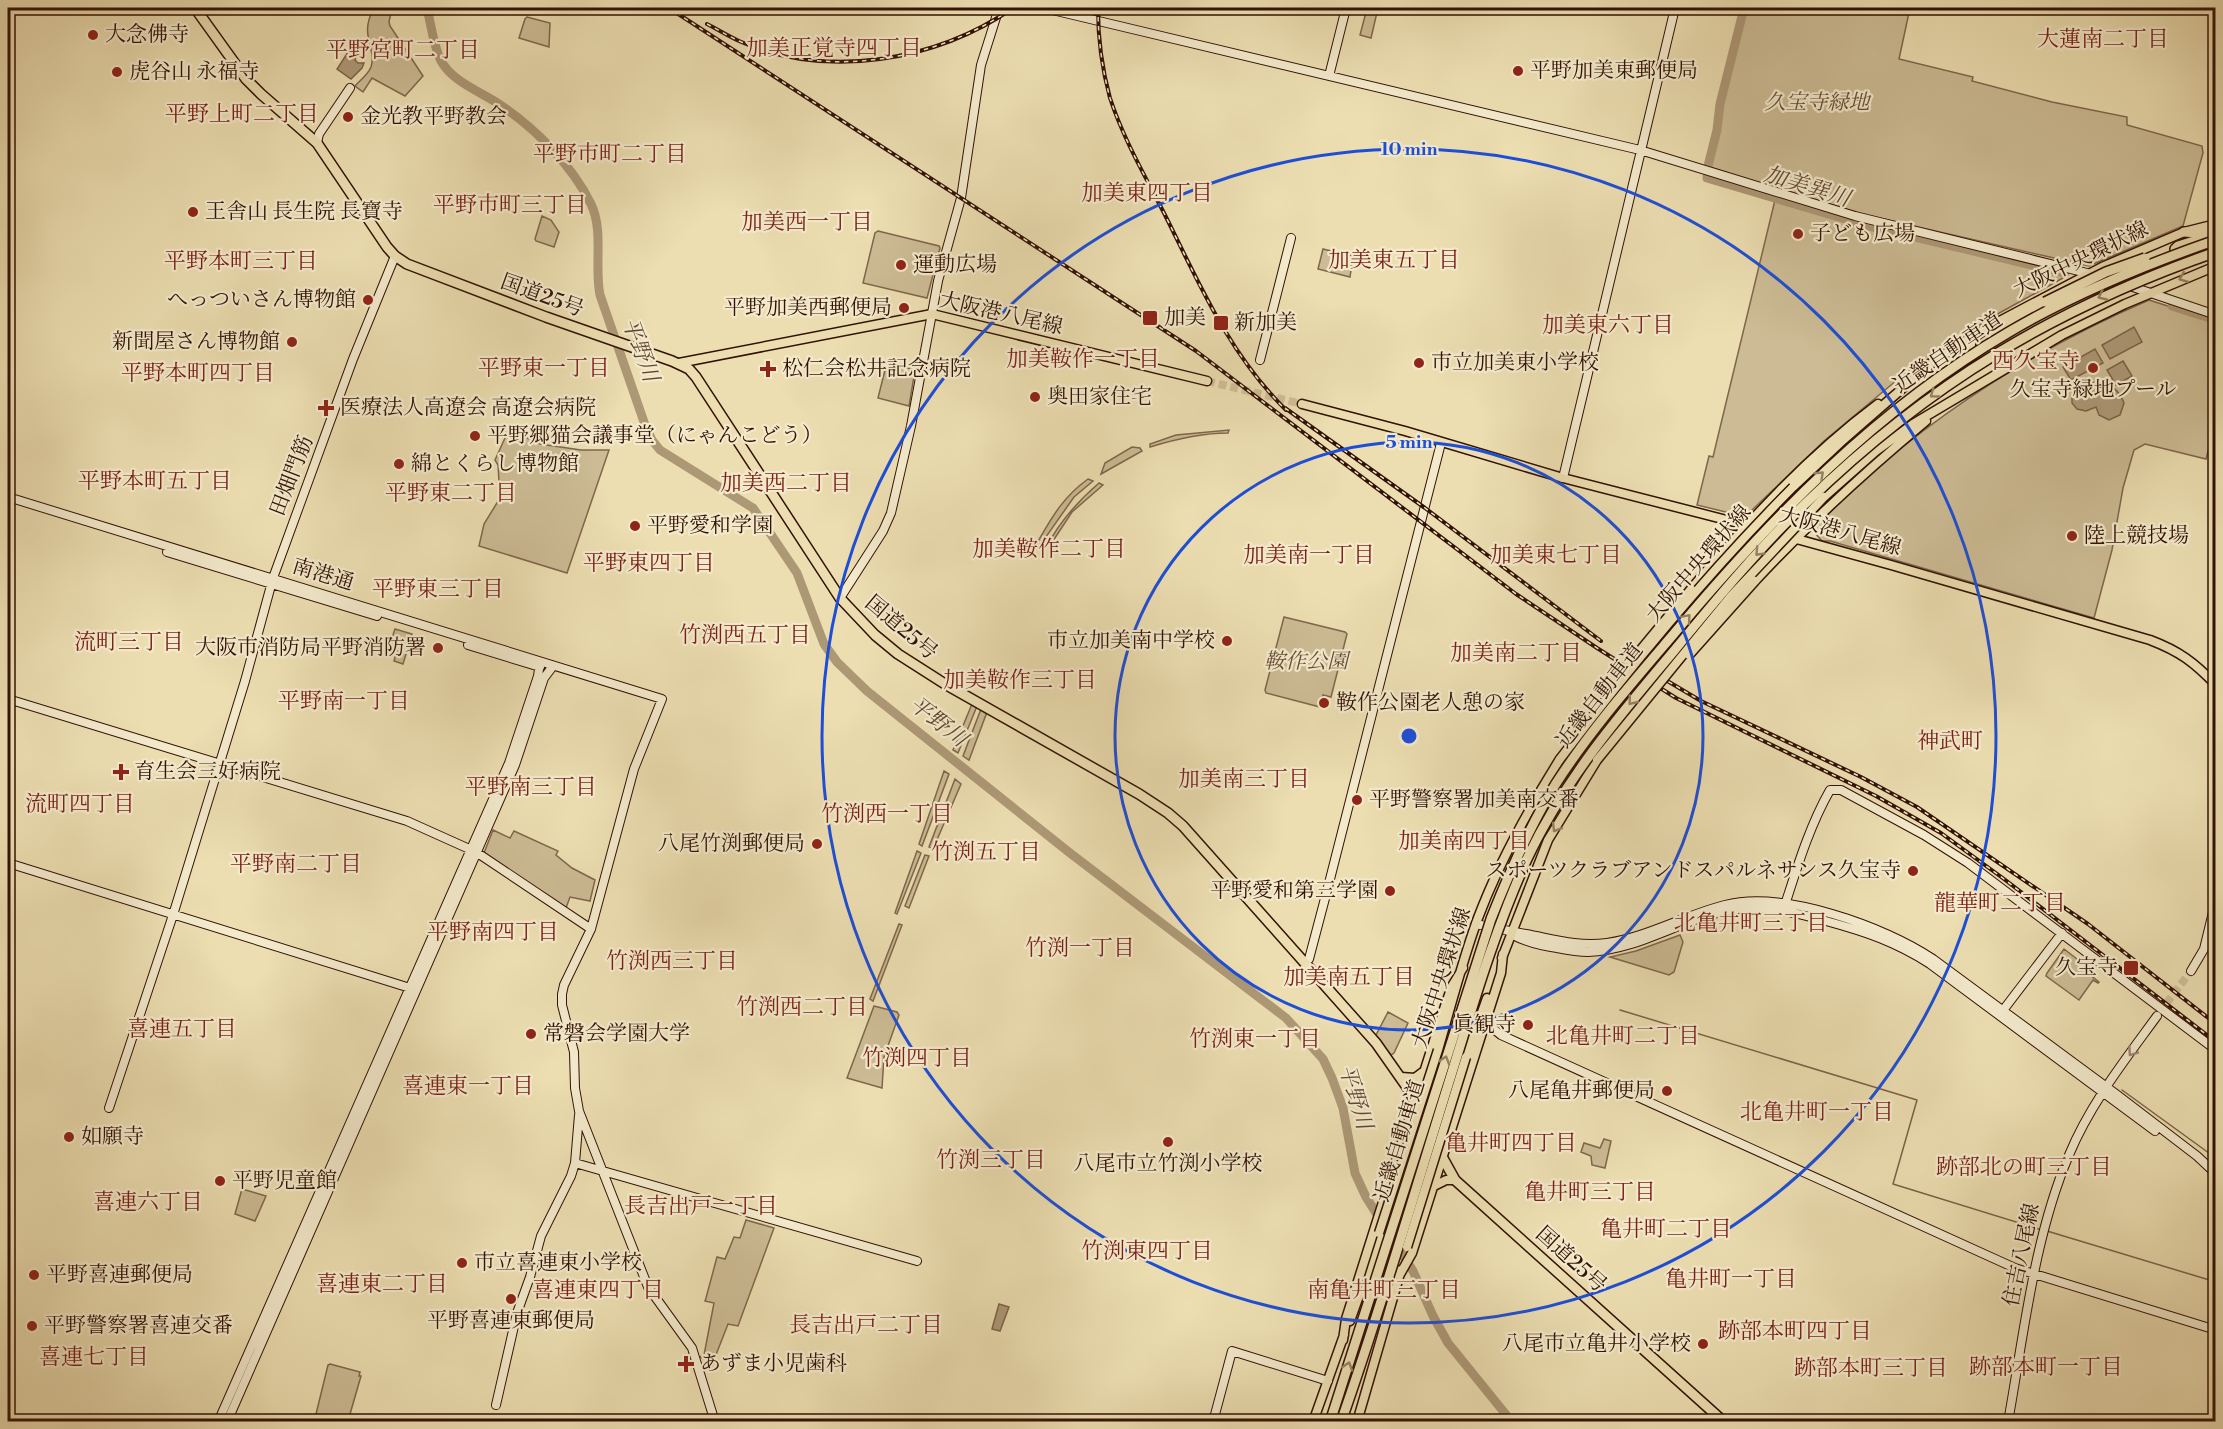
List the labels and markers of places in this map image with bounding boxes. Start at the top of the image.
place label: 大念佛寺 [105,22,189,48]
marker: 大念佛寺 [86,28,100,42]
place label: 平野加美東郵便局 [1530,58,1698,84]
place label: 虎谷山 永福寺 [129,59,259,85]
marker: 平野加美東郵便局 [1511,64,1525,78]
marker: 虎谷山 永福寺 [110,65,124,79]
place label: 金光教平野教会 [360,104,507,130]
marker: 金光教平野教会 [341,110,355,124]
place label: 王舎山 長生院 長寶寺 [205,199,403,225]
marker: 王舎山 長生院 長寶寺 [186,205,200,219]
place label: 子ども広場 [1810,221,1915,247]
marker: 子ども広場 [1791,227,1805,241]
place label: 運動広場 [913,252,997,278]
marker: 運動広場 [894,258,908,272]
place label: へっついさん博物館 [167,287,356,313]
marker: へっついさん博物館 [361,293,375,307]
place label: 平野加美西郵便局 [724,295,892,321]
marker: 平野加美西郵便局 [897,301,911,315]
place label: 加美 [1164,305,1206,331]
marker: 加美 [1141,309,1159,327]
place label: 新加美 [1234,310,1297,336]
marker: 新加美 [1212,314,1230,332]
place label: 新聞屋さん博物館 [112,329,280,355]
marker: 新聞屋さん博物館 [285,335,299,349]
place label: 市立加美東小学校 [1431,350,1599,376]
place label: 松仁会松井記念病院 [782,356,971,382]
marker: 市立加美東小学校 [1412,356,1426,370]
marker: 松仁会松井記念病院 [759,360,777,378]
marker: 久宝寺緑地プール [2086,361,2100,375]
place label: 久宝寺緑地プール [2010,377,2176,403]
place label: 奥田家住宅 [1047,384,1152,410]
marker: 奥田家住宅 [1028,390,1042,404]
place label: 医療法人高遼会 高遼会病院 [340,395,596,421]
marker: 医療法人高遼会 高遼会病院 [317,399,335,417]
place label: 平野郷猫会議事堂（にゃんこどう） [487,423,823,449]
marker: 平野郷猫会議事堂（にゃんこどう） [468,429,482,443]
place label: 綿とくらし博物館 [411,451,579,477]
marker: 綿とくらし博物館 [392,457,406,471]
place label: 平野愛和学園 [647,513,773,539]
marker: 平野愛和学園 [628,519,642,533]
place label: 陸上競技場 [2084,523,2189,549]
marker: 陸上競技場 [2065,529,2079,543]
place label: 市立加美南中学校 [1047,628,1215,654]
marker: 市立加美南中学校 [1220,634,1234,648]
place label: 大阪市消防局平野消防署 [195,635,426,661]
marker: 大阪市消防局平野消防署 [431,641,445,655]
place label: 鞍作公園老人憩の家 [1336,690,1525,716]
marker: 鞍作公園老人憩の家 [1317,696,1331,710]
centre of rings [1399,726,1419,746]
place label: 育生会三好病院 [134,759,281,785]
marker: 育生会三好病院 [112,763,130,781]
place label: 平野警察署加美南交番 [1369,787,1579,813]
marker: 平野警察署加美南交番 [1350,793,1364,807]
place label: 八尾竹渕郵便局 [658,831,805,857]
marker: 八尾竹渕郵便局 [810,837,824,851]
place label: スポーツクラブアンドスパルネサンス久宝寺 [1485,858,1901,884]
marker: スポーツクラブアンドスパルネサンス久宝寺 [1906,864,1920,878]
place label: 平野愛和第三学園 [1210,878,1378,904]
marker: 平野愛和第三学園 [1383,884,1397,898]
place label: 久宝寺 [2055,955,2118,981]
marker: 久宝寺 [2122,959,2140,977]
place label: 眞観寺 [1453,1012,1516,1038]
marker: 眞観寺 [1521,1018,1535,1032]
place label: 常磐会学園大学 [543,1021,690,1047]
marker: 常磐会学園大学 [524,1027,538,1041]
place label: 八尾亀井郵便局 [1508,1078,1655,1104]
marker: 八尾亀井郵便局 [1660,1084,1674,1098]
place label: 如願寺 [81,1124,144,1150]
marker: 如願寺 [62,1130,76,1144]
marker: 八尾市立竹渕小学校 [1161,1135,1175,1149]
place label: 八尾市立竹渕小学校 [1074,1151,1263,1177]
place label: 平野児童館 [232,1168,337,1194]
marker: 平野児童館 [213,1174,227,1188]
place label: 市立喜連東小学校 [474,1250,642,1276]
marker: 市立喜連東小学校 [455,1256,469,1270]
place label: 平野喜連郵便局 [46,1262,193,1288]
marker: 平野喜連郵便局 [27,1268,41,1282]
marker: 平野喜連東郵便局 [504,1292,518,1306]
place label: 平野喜連東郵便局 [427,1308,595,1334]
place label: 平野警察署喜連交番 [44,1313,233,1339]
marker: 平野警察署喜連交番 [25,1319,39,1333]
place label: 八尾市立亀井小学校 [1502,1331,1691,1357]
marker: 八尾市立亀井小学校 [1696,1337,1710,1351]
place label: あずま小児歯科 [700,1351,847,1377]
marker: あずま小児歯科 [677,1355,695,1373]

